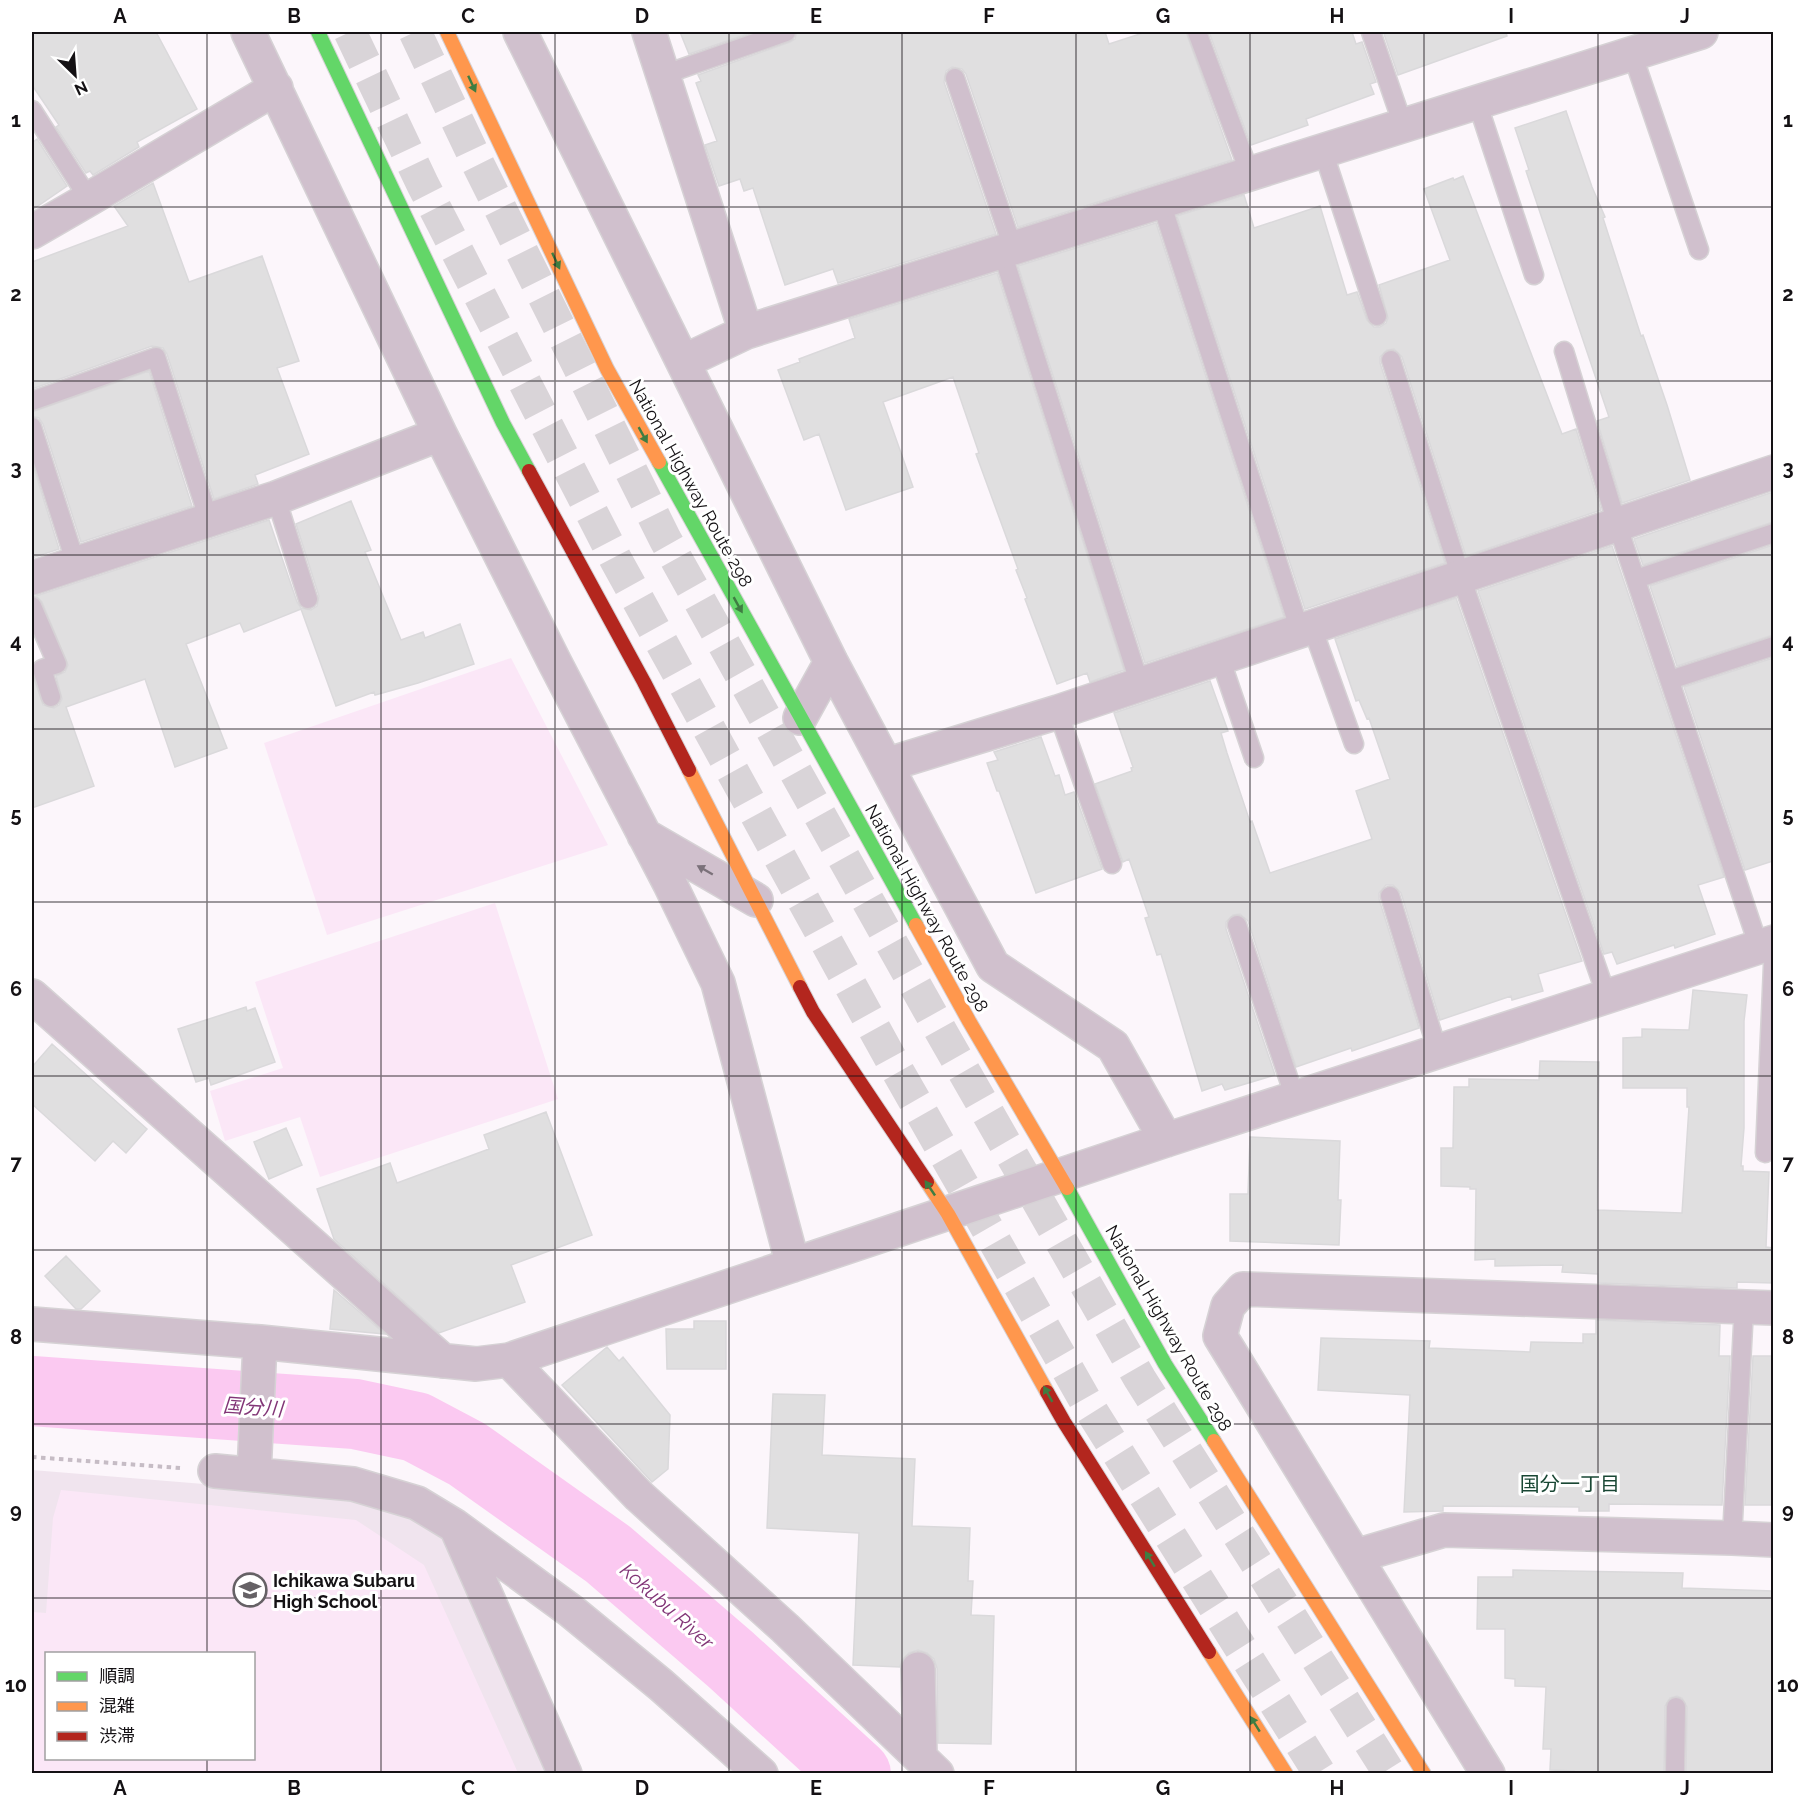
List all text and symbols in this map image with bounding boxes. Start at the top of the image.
text: A [113,4,127,28]
text: B [287,4,301,28]
text: C [461,4,475,28]
text: D [635,4,649,28]
text: E [810,4,822,28]
text: F [983,4,995,28]
text: G [1156,4,1170,28]
text: H [1330,4,1344,28]
text: I [1508,4,1514,28]
text: J [1680,4,1690,28]
north arrow [45,45,105,105]
one-way arrow [468,76,477,93]
text: N [72,77,91,99]
text: 1 [11,108,21,132]
text: 1 [1783,108,1793,132]
one-way arrow [551,252,560,269]
text: 2 [10,282,22,306]
text: 2 [1782,282,1794,306]
street label: National Highway Route 298 [625,375,757,591]
one-way arrow [638,427,648,444]
text: 3 [10,456,22,480]
text: 3 [1782,456,1794,480]
one-way arrow [733,597,743,614]
text: 4 [10,629,22,653]
text: 4 [1782,629,1794,653]
street label: National Highway Route 298 [861,800,993,1016]
text: 5 [10,803,22,827]
text: 5 [1782,803,1794,827]
one-way arrow [697,865,713,876]
text: 6 [10,977,22,1001]
text: 6 [1782,977,1794,1001]
text: 7 [10,1151,22,1175]
text: 7 [1782,1151,1794,1175]
one-way arrow [925,1179,936,1196]
street label: National Highway Route 298 [1101,1221,1237,1435]
text: 8 [10,1325,22,1349]
text: 8 [1782,1325,1794,1349]
one-way arrow [1043,1385,1053,1402]
water label: 国分川 [222,1393,286,1421]
district label: 国分一丁目 [1520,1472,1620,1496]
text: 9 [10,1499,22,1523]
text: 9 [1782,1499,1794,1523]
one-way arrow [1145,1551,1156,1567]
water label: Kokubu River [615,1558,719,1655]
place label: Ichikawa Subaru High School [273,1570,415,1612]
school or university icon: Ichikawa Subaru High School [232,1572,268,1608]
legend [45,1652,255,1760]
text: 順調 [99,1665,135,1686]
text: 10 [5,1673,27,1697]
text: 10 [1777,1673,1799,1697]
text: 混雑 [99,1695,135,1716]
one-way arrow [1249,1716,1260,1732]
text: 渋滞 [99,1725,135,1746]
text: A [113,1776,127,1800]
text: B [287,1776,301,1800]
text: C [461,1776,475,1800]
text: D [635,1776,649,1800]
text: E [810,1776,822,1800]
text: F [983,1776,995,1800]
text: G [1156,1776,1170,1800]
text: H [1330,1776,1344,1800]
text: I [1508,1776,1514,1800]
text: J [1680,1776,1690,1800]

